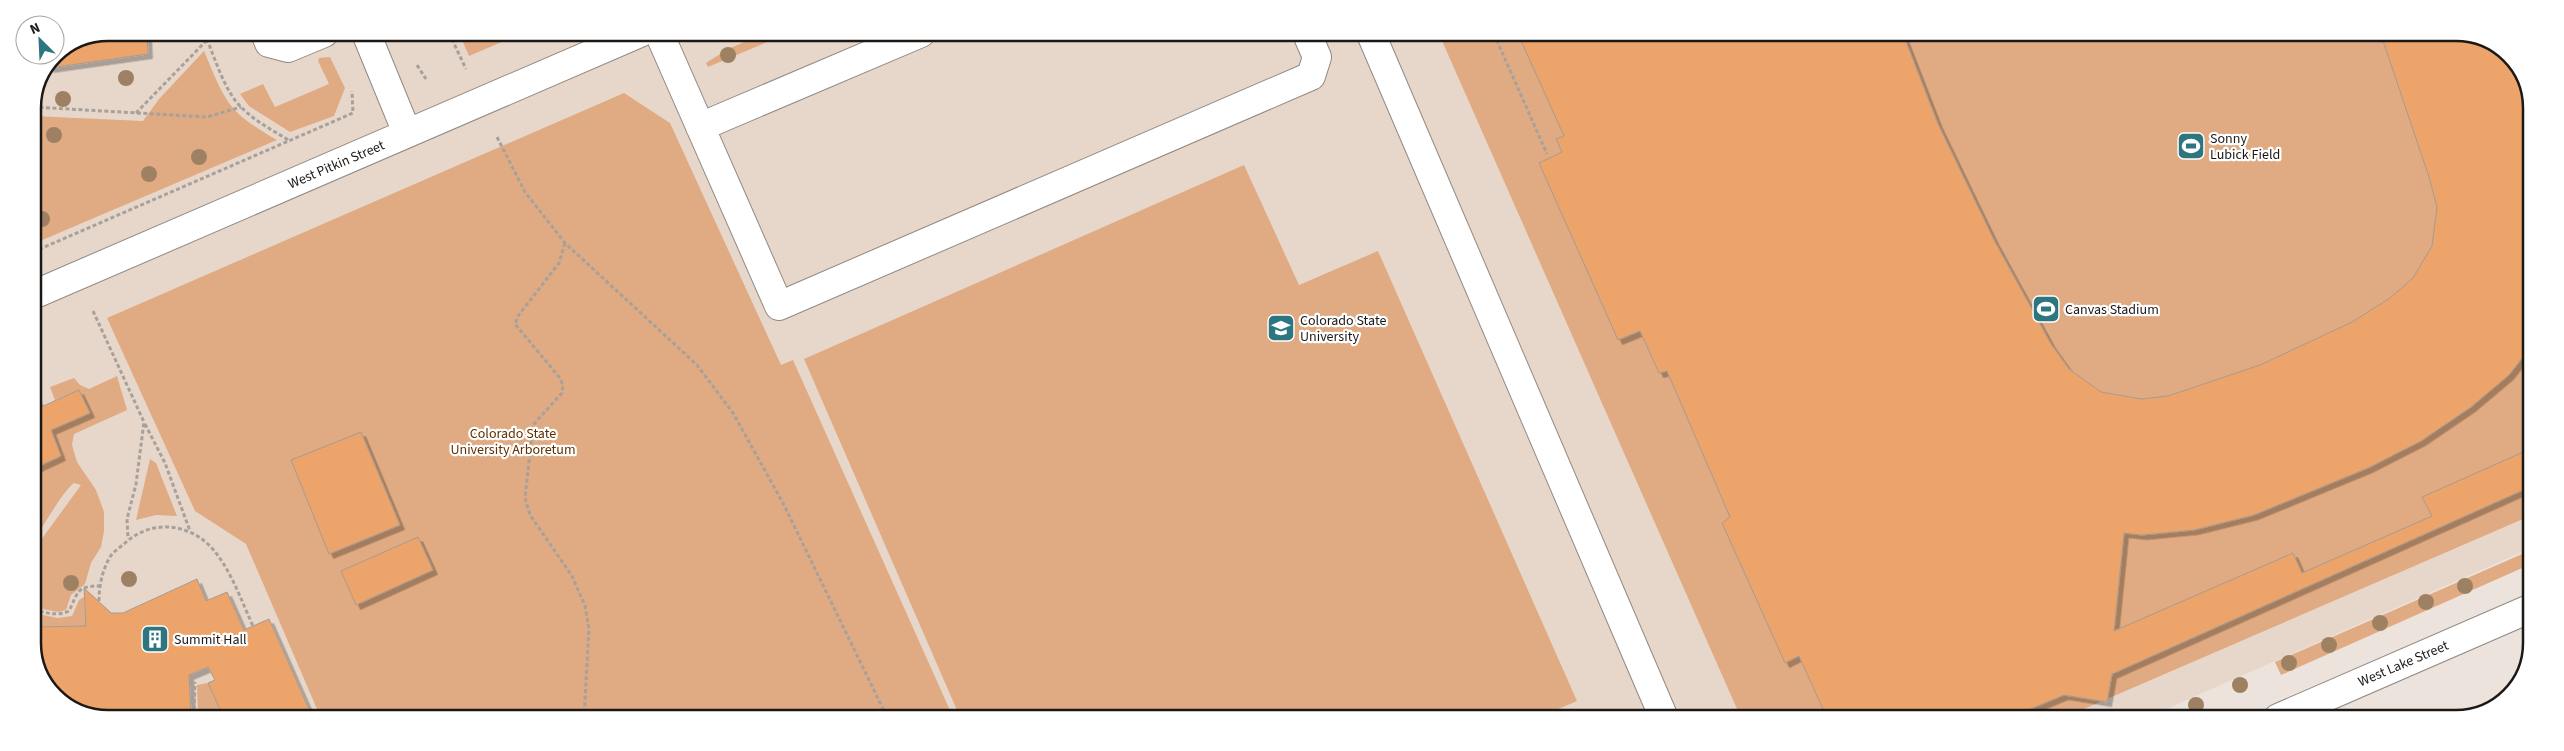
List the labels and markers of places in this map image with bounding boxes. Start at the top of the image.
place label: Sonny Lubick Field [2210,129,2280,165]
sports icon: Sonny Lubick Field [2176,131,2206,161]
sports icon: Canvas Stadium [2031,294,2061,324]
place label: Canvas Stadium [2065,300,2159,320]
place label: Colorado State University [1300,311,1386,347]
school or university icon: Colorado State University [1266,313,1296,343]
building icon: Summit Hall [140,624,170,654]
place label: Summit Hall [174,630,247,650]

